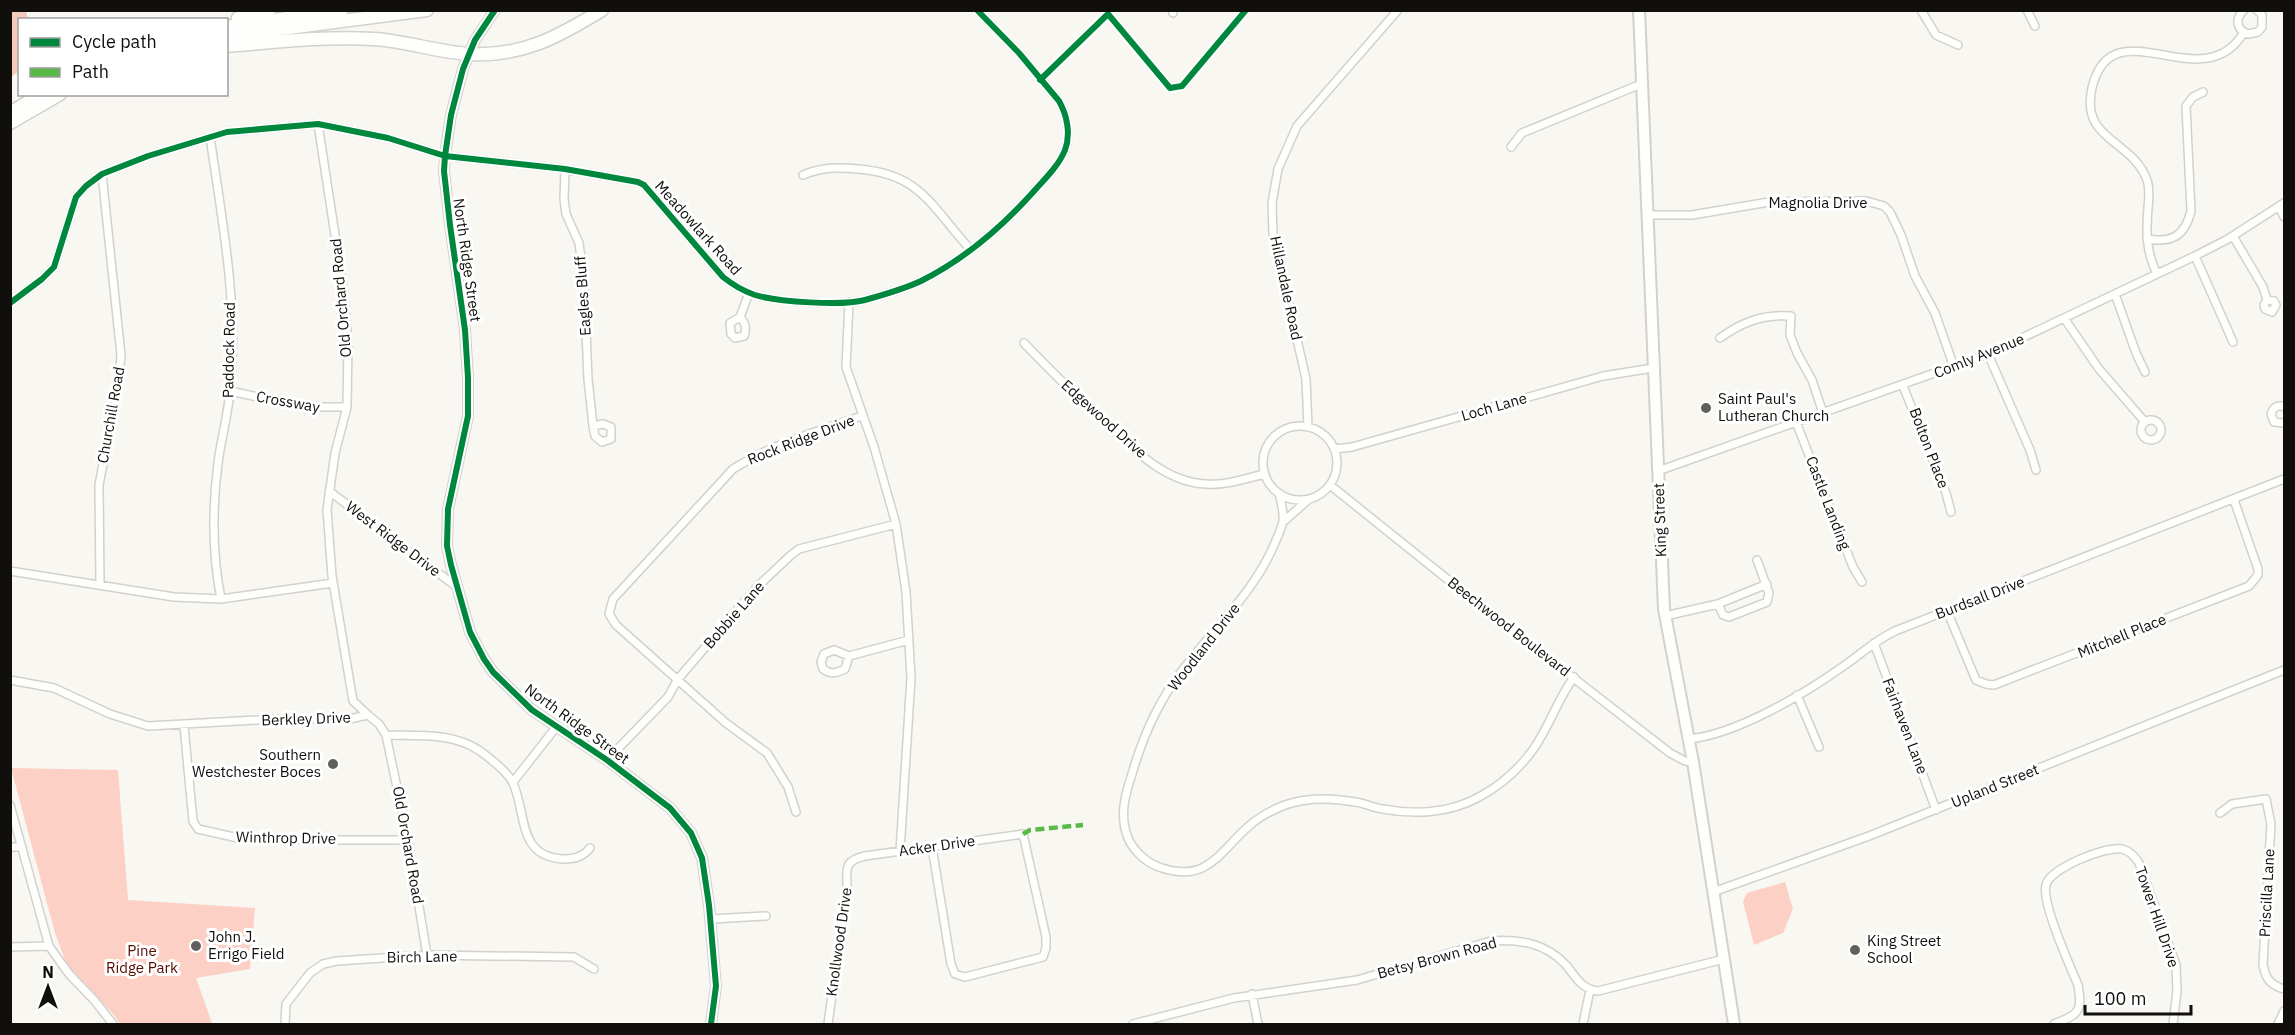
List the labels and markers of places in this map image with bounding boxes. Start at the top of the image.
place label: Saint Paul's Lutheran Church [1718,389,1829,425]
marker: Saint Paul's Lutheran Church [1699,401,1713,415]
place label: Southern Westchester Boces [192,745,321,781]
marker: Southern Westchester Boces [326,757,340,771]
place label: John J. Errigo Field [208,927,284,963]
place label: King Street School [1867,931,1941,967]
marker: John J. Errigo Field [189,939,203,953]
marker: King Street School [1848,943,1862,957]

